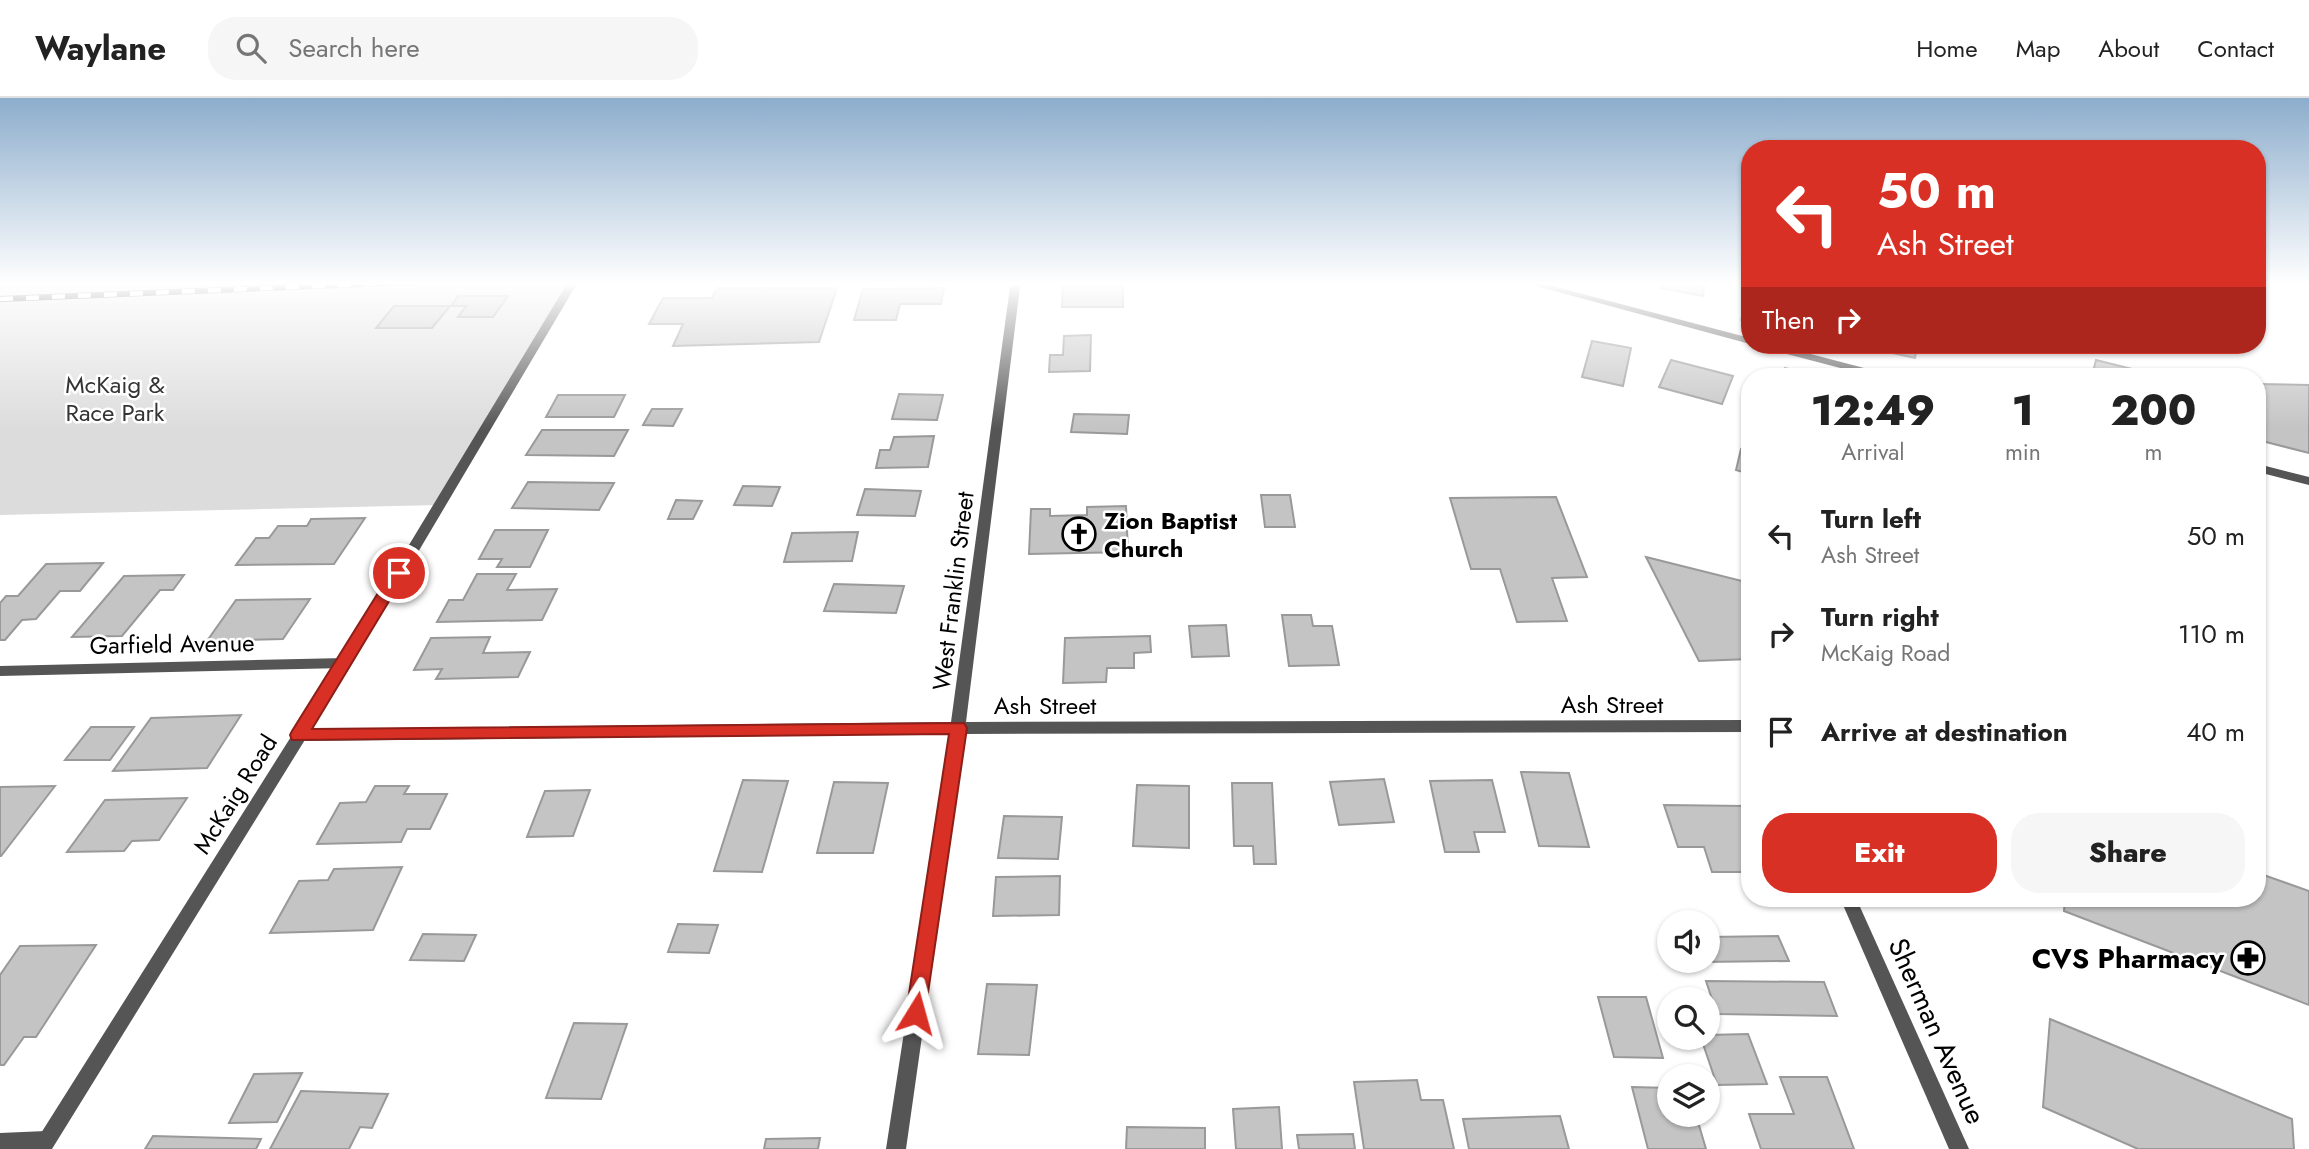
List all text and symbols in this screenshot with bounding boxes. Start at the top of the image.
search box [208,17,698,80]
text: Waylane [35,25,166,72]
icon: search [232,29,270,67]
text: Search here [288,29,420,67]
text: Home [1916,31,1978,66]
text: Map [2016,31,2060,66]
text: About [2098,31,2159,66]
text: Contact [2197,31,2274,66]
text: 50 m [1877,156,1996,226]
icon: left [1762,168,1853,259]
text: Ash Street [1877,221,2014,267]
text: Then [1762,301,1815,339]
icon: right [1829,301,1867,339]
park label: McKaig & Race Park [65,367,165,430]
text: 12:49 [1811,380,1935,441]
text: 1 [2012,380,2034,441]
text: 200 [2111,380,2196,441]
text: Arrival [1841,435,1905,469]
text: min [2005,435,2041,469]
text: m [2144,435,2162,469]
street label: West Franklin Street [923,489,983,692]
text: Turn left [1821,500,1921,538]
place label: Zion Baptist Church [1104,503,1238,566]
church icon: Zion Baptist Church [1060,515,1098,553]
icon: left [1762,517,1800,555]
text: 50 m [2187,517,2245,555]
text: Ash Street [1821,538,1919,572]
pin [369,543,429,603]
icon: arrive [380,554,418,592]
text: Turn right [1821,598,1939,636]
icon: right [1762,615,1800,653]
text: 110 m [2178,615,2245,653]
street label: Garfield Avenue [89,625,255,663]
text: McKaig Road [1821,636,1950,670]
street label: Ash Street [1561,687,1664,722]
street label: Ash Street [994,688,1097,723]
icon: arrive [1762,713,1800,751]
text: Arrive at destination [1821,713,2068,751]
text: 40 m [2186,713,2245,751]
street label: McKaig Road [184,728,286,860]
button: Exit [1762,813,1997,893]
button: Share [2011,813,2245,893]
map controls [1657,910,1720,1127]
button: sound [1657,910,1720,973]
street label: Sherman Avenue [1878,931,1996,1131]
place label: CVS Pharmacy [2032,938,2224,979]
pharmacy icon: CVS Pharmacy [2229,939,2267,977]
position arrow [879,976,953,1050]
button: search [1657,987,1720,1050]
button: layers [1657,1064,1720,1127]

